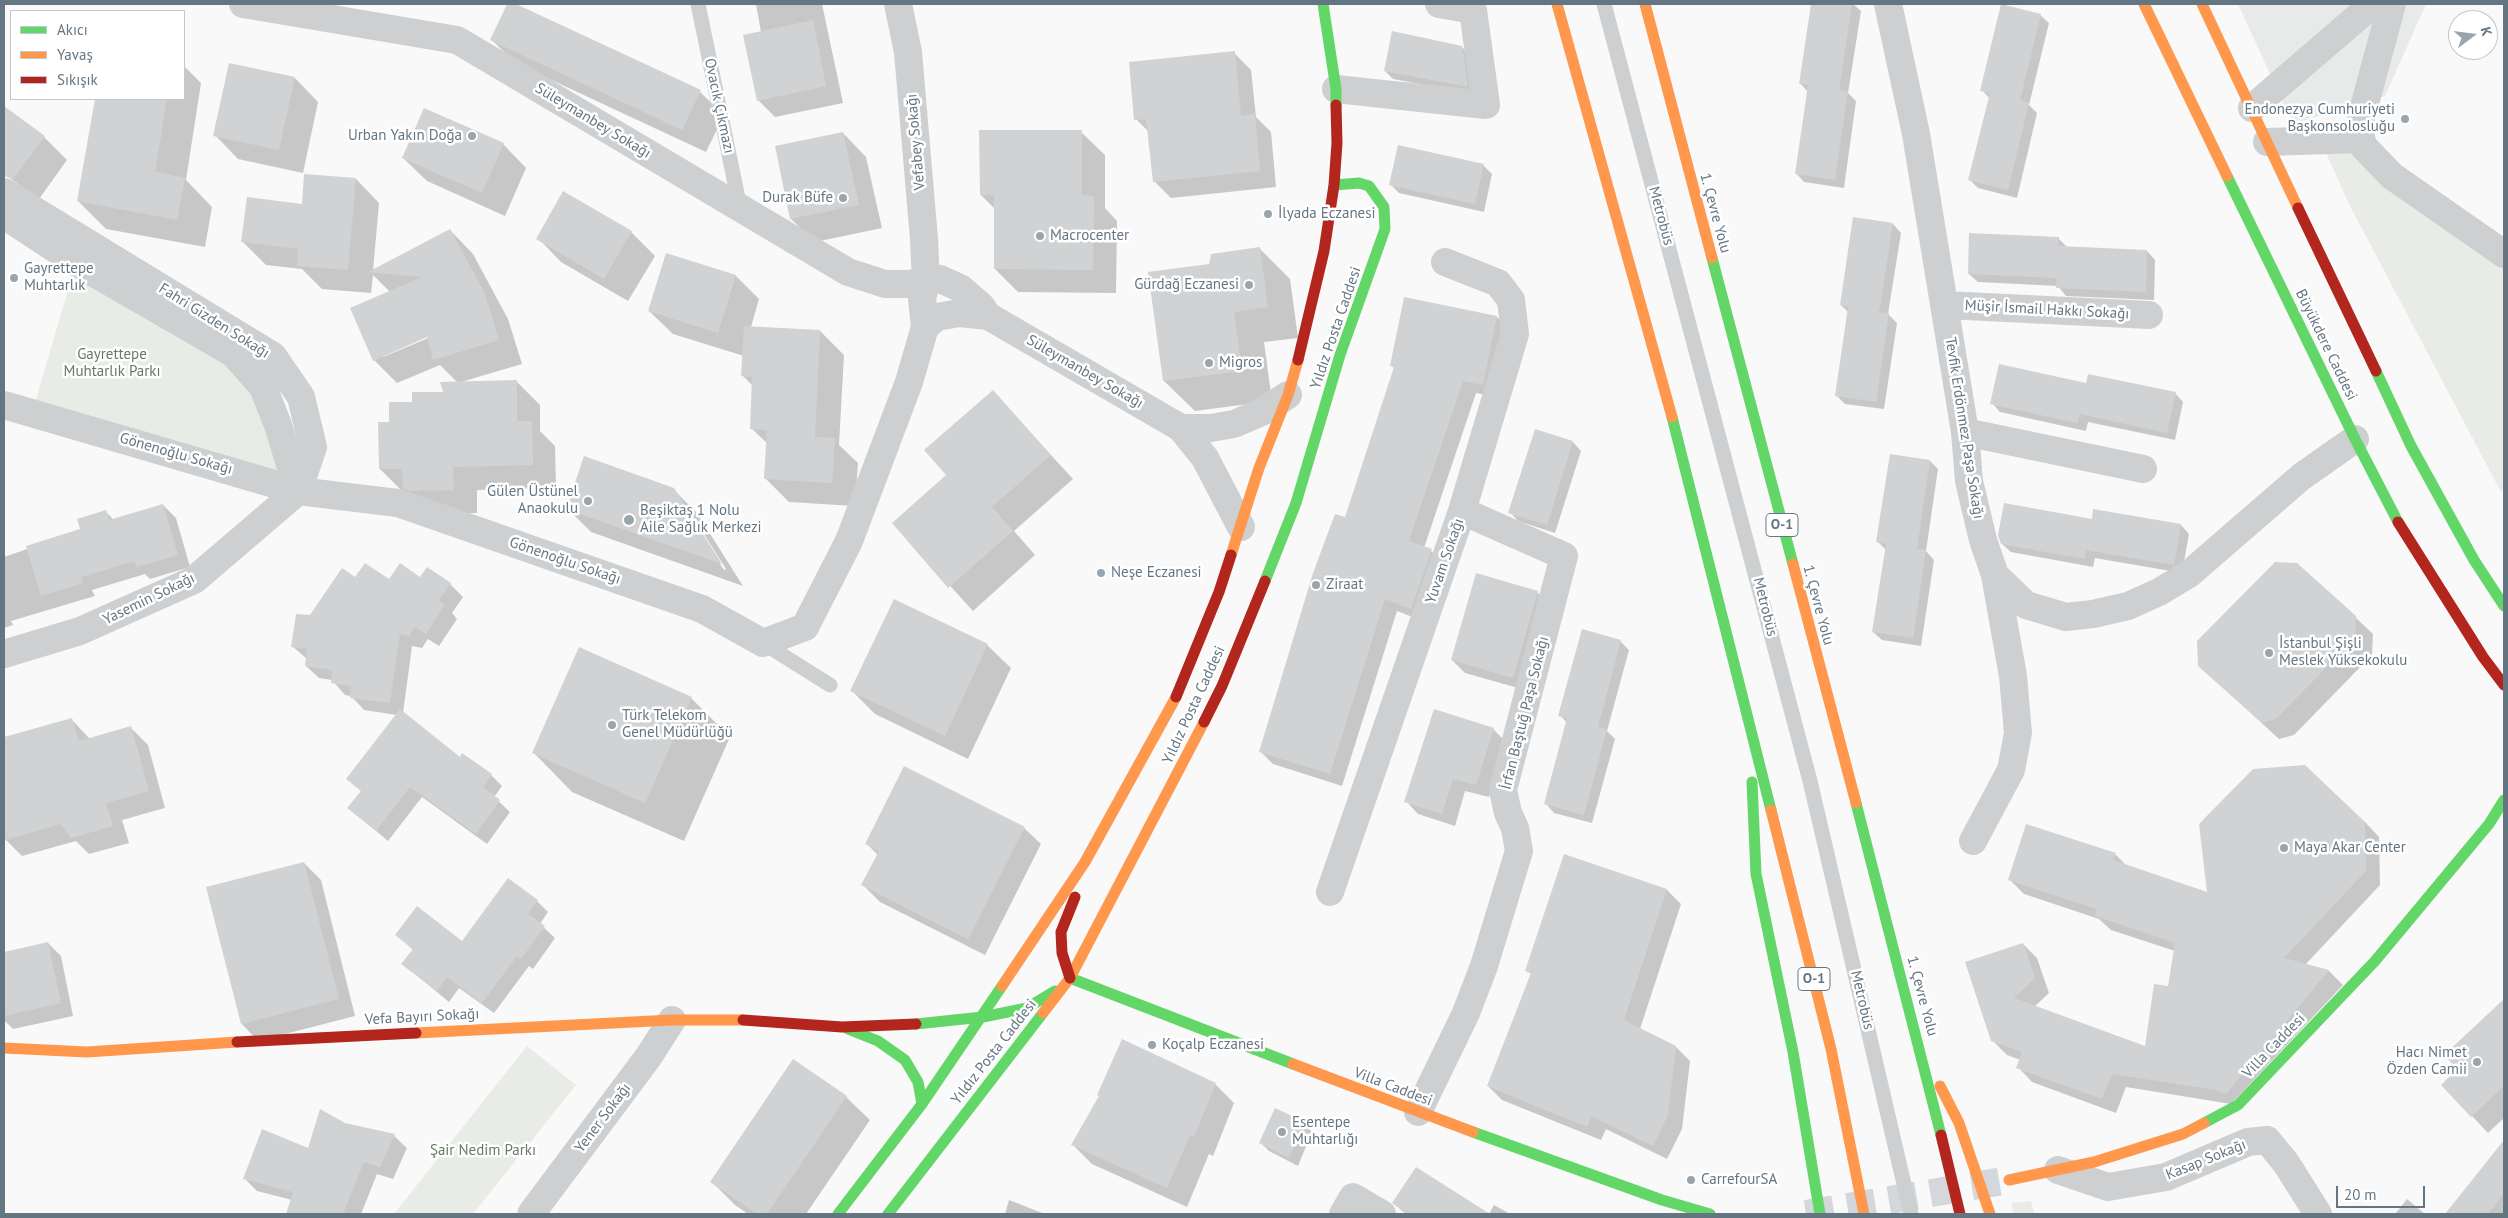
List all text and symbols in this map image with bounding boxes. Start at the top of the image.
legend [10,10,185,100]
north arrow [2448,10,2498,60]
text: Akıcı [57,20,88,39]
text: K [2477,25,2496,38]
text: Yavaş [57,45,93,64]
street label: Ovacık Çıkmazı [700,57,738,155]
text: Sıkışık [57,70,98,89]
street label: Süleymanbey Sokağı [532,79,654,163]
street label: Vefabey Sokağı [903,93,929,191]
place label: Endonezya Cumhuriyeti Başkonsolosluğu [2244,101,2395,136]
marker: Endonezya Cumhuriyeti Başkonsolosluğu [2399,113,2411,125]
place label: Urban Yakın Doğa [348,127,462,145]
marker: Urban Yakın Doğa [466,130,478,142]
street label: 1. Çevre Yolu [1696,171,1734,255]
street label: Metrobüs [1645,185,1677,247]
place label: Durak Büfe [762,189,833,207]
marker: Durak Büfe [837,192,849,204]
place label: İlyada Eczanesi [1278,205,1376,223]
marker: İlyada Eczanesi [1262,208,1274,220]
place label: Macrocenter [1050,227,1129,245]
marker: Macrocenter [1034,230,1046,242]
place label: Gayrettepe Muhtarlık [24,260,94,295]
street label: Yıldız Posta Caddesi [1307,264,1365,392]
marker: Gayrettepe Muhtarlık [8,272,20,284]
place label: Gürdağ Eczanesi [1134,276,1239,294]
marker: Gürdağ Eczanesi [1243,279,1255,291]
street label: Fahri Gizden Sokağı [155,280,273,362]
street label: Büyükdere Caddesi [2291,287,2361,403]
street label: Müşir İsmail Hakkı Sokağı [1964,297,2130,323]
street label: Süleymanbey Sokağı [1024,331,1146,413]
street label: Tevfik Erdönmez Paşa Sokağı [1941,336,1987,520]
park label: Gayrettepe Muhtarlık Parkı [64,346,160,381]
place label: Migros [1219,354,1262,372]
marker: Migros [1203,357,1215,369]
street label: Gönenoğlu Sokağı [118,429,234,479]
place label: Gülen Üstünel Anaokulu [487,483,578,518]
marker: Gülen Üstünel Anaokulu [582,495,594,507]
place label: Beşiktaş 1 Nolu Aile Sağlık Merkezi [640,502,762,537]
marker: Beşiktaş 1 Nolu Aile Sağlık Merkezi [622,513,636,527]
road number: O-1 [1766,514,1798,536]
street label: Yuvam Sokağı [1422,516,1468,606]
street label: Gönenoğlu Sokağı [507,534,623,588]
street label: 1. Çevre Yolu [1799,563,1837,647]
place label: Neşe Eczanesi [1111,564,1202,582]
marker: Neşe Eczanesi [1095,567,1107,579]
street label: Yasemin Sokağı [100,569,198,629]
place label: Ziraat [1326,576,1363,594]
street label: Metrobüs [1749,576,1781,638]
marker: Ziraat [1310,579,1322,591]
street label: İrfan Baştuğ Paşa Sokağı [1497,634,1553,792]
place label: İstanbul Şişli Meslek Yüksekokulu [2279,635,2407,670]
street label: Yıldız Posta Caddesi [1159,643,1229,767]
marker: İstanbul Şişli Meslek Yüksekokulu [2263,647,2275,659]
place label: Türk Telekom Genel Müdürlüğü [622,707,733,742]
marker: Türk Telekom Genel Müdürlüğü [606,719,618,731]
place label: Maya Akar Center [2294,839,2406,857]
marker: Maya Akar Center [2278,842,2290,854]
street label: 1. Çevre Yolu [1903,954,1941,1038]
road number: O-1 [1798,968,1830,991]
street label: Metrobüs [1846,969,1878,1031]
street label: Yıldız Posta Caddesi [947,996,1041,1108]
street label: Vefa Bayırı Sokağı [364,1005,480,1029]
street label: Villa Caddesi [2239,1010,2309,1082]
place label: Koçalp Eczanesi [1162,1036,1264,1054]
marker: Koçalp Eczanesi [1146,1039,1158,1051]
place label: Hacı Nimet Özden Camii [2387,1044,2467,1079]
marker: Hacı Nimet Özden Camii [2471,1056,2483,1068]
street label: Villa Caddesi [1351,1064,1435,1110]
street label: Yener Sokağı [571,1080,635,1156]
place label: Esentepe Muhtarlığı [1292,1114,1358,1149]
marker: Esentepe Muhtarlığı [1276,1126,1288,1138]
street label: Kasap Sokağı [2163,1136,2249,1184]
park label: Şair Nedim Parkı [430,1142,536,1160]
place label: CarrefourSA [1701,1171,1777,1189]
marker: CarrefourSA [1685,1174,1697,1186]
scale bar [2338,1176,2427,1208]
text: 20 m [2344,1185,2377,1204]

